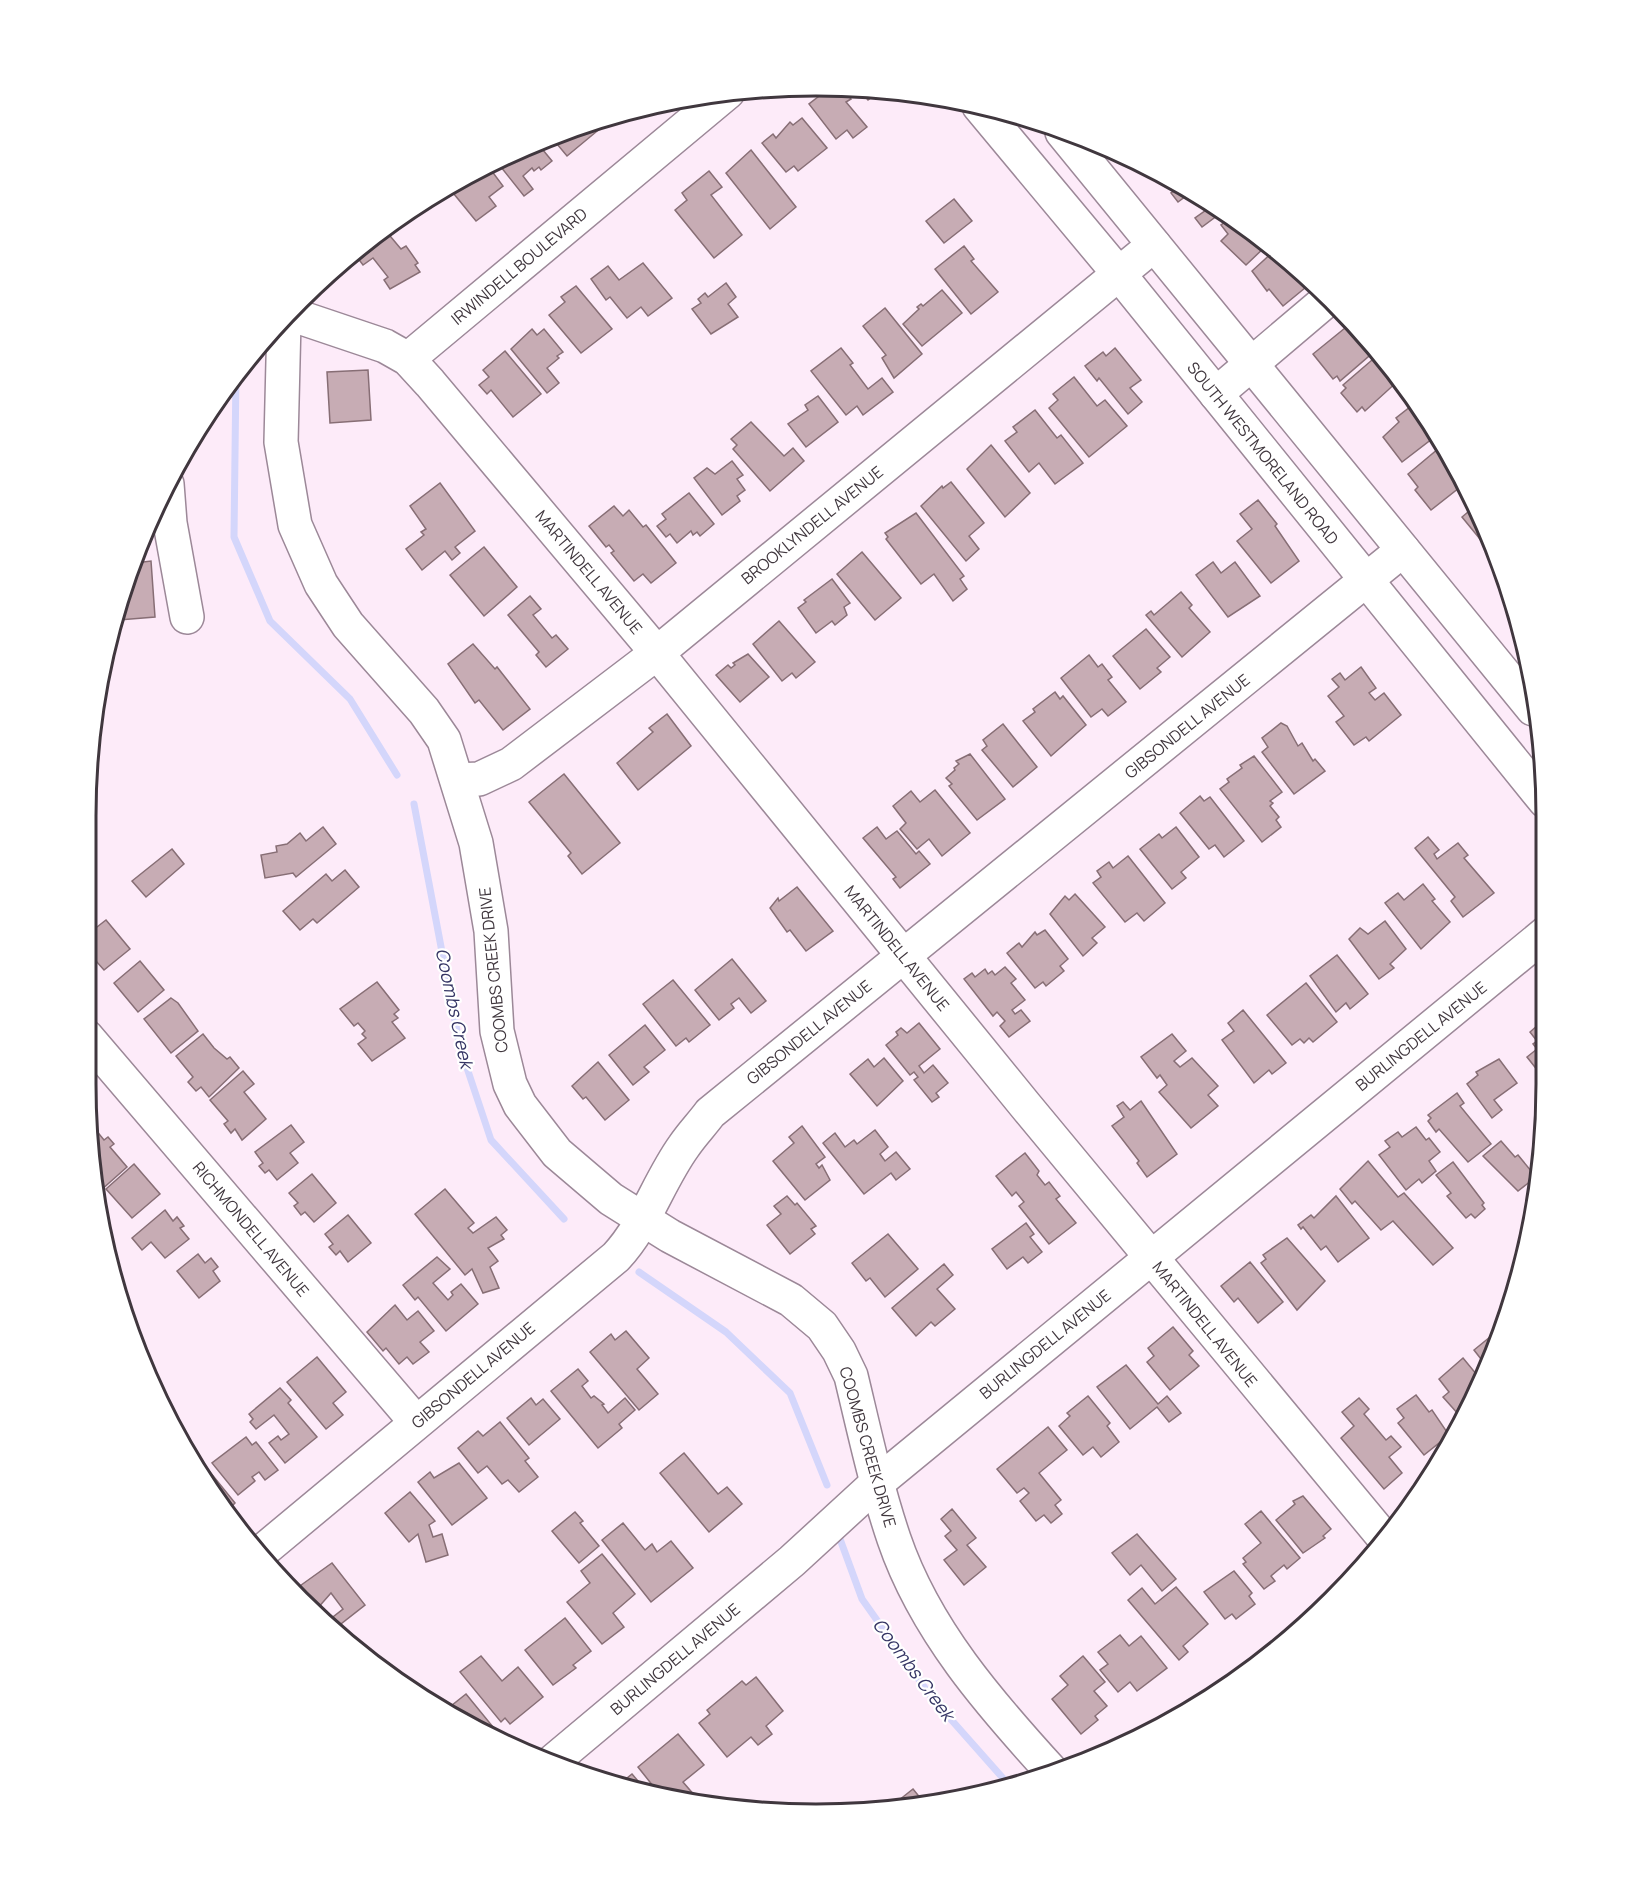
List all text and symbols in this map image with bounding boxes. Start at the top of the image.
street label: IRWINDELL BOULEVARD [446,202,592,330]
street label: SOUTH WESTMORELAND ROAD [1182,357,1344,549]
street label: BROOKLYNDELL AVENUE [736,461,888,589]
street label: MARTINDELL AVENUE [531,505,647,639]
street label: GIBSONDELL AVENUE [1120,669,1254,783]
street label: MARTINDELL AVENUE [839,881,955,1015]
street label: COOMBS CREEK DRIVE [473,886,513,1054]
water label: Coombs Creek [431,946,480,1073]
street label: GIBSONDELL AVENUE [742,975,876,1089]
street label: BURLINGDELL AVENUE [1351,976,1491,1096]
street label: RICHMONDELL AVENUE [188,1157,314,1301]
street label: MARTINDELL AVENUE [1147,1257,1263,1391]
street label: BURLINGDELL AVENUE [975,1284,1115,1404]
street label: GIBSONDELL AVENUE [407,1317,539,1433]
street label: COOMBS CREEK DRIVE [834,1364,902,1530]
street label: BURLINGDELL AVENUE [606,1598,744,1720]
water label: Coombs Creek [868,1613,962,1727]

